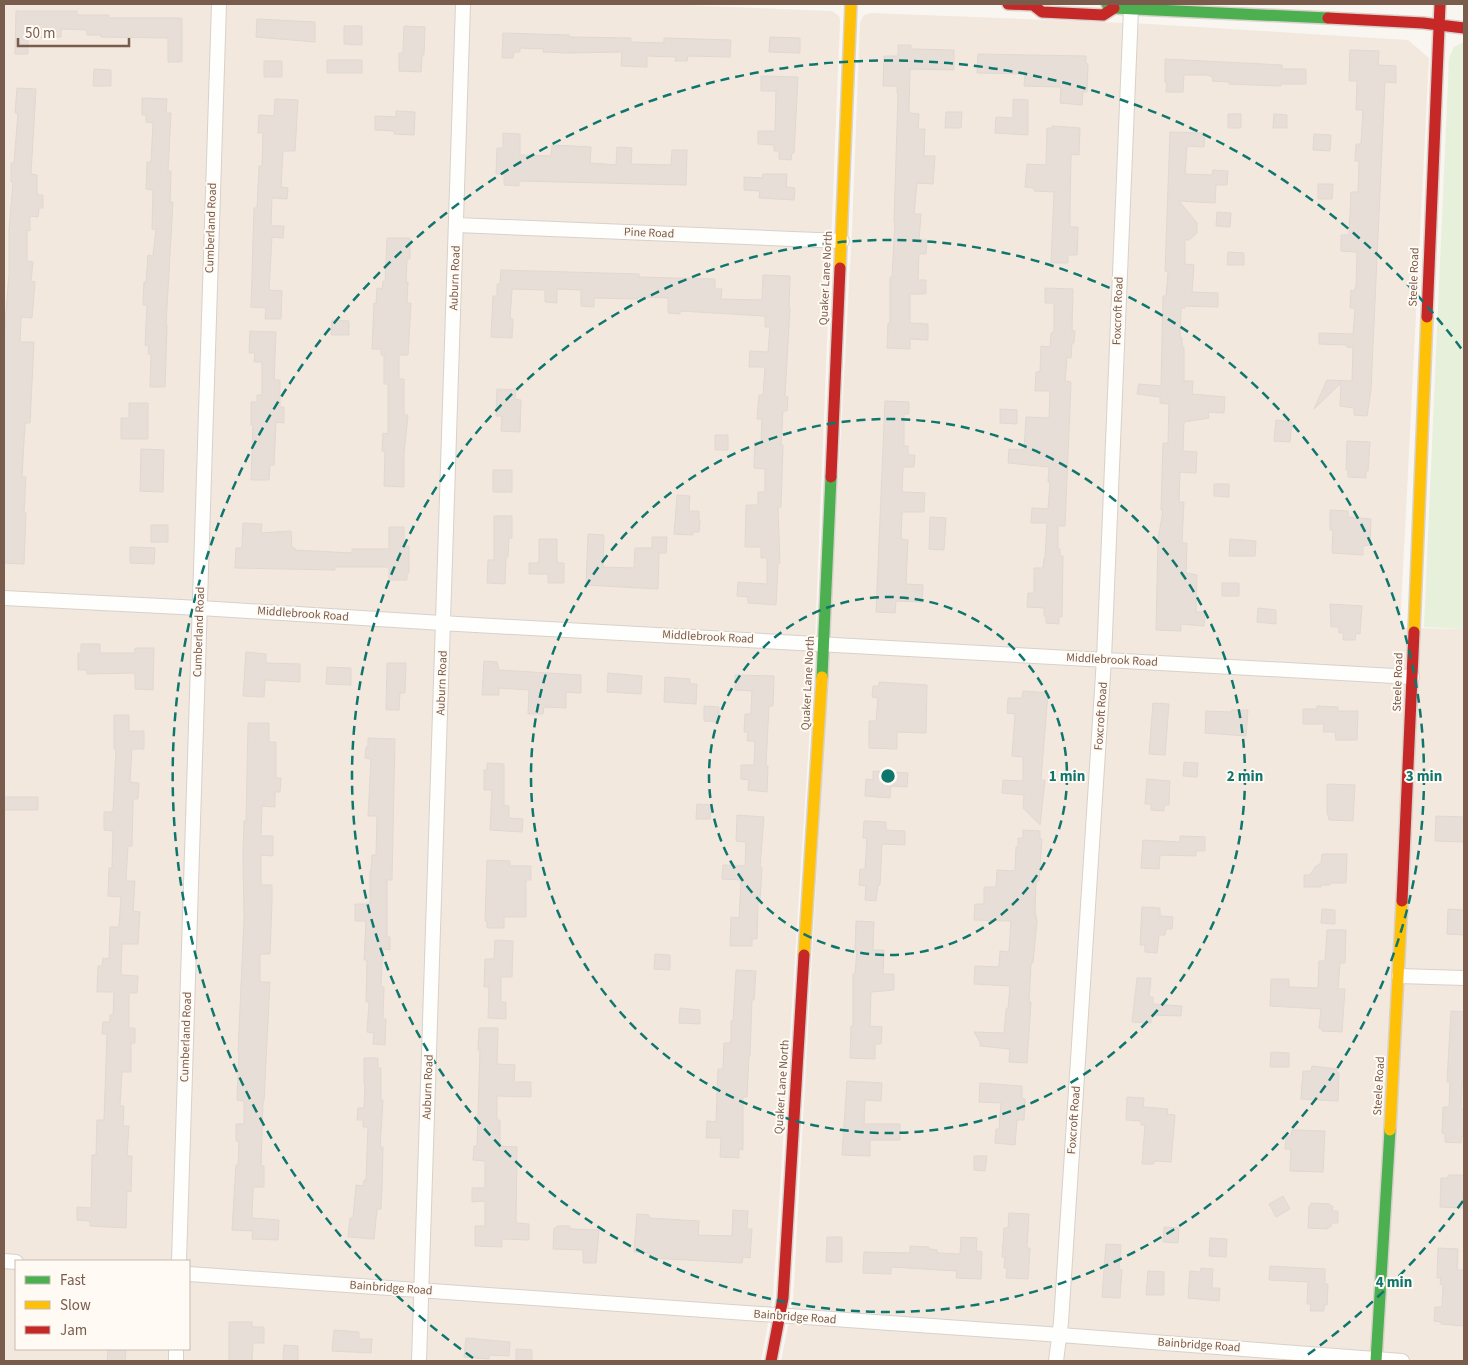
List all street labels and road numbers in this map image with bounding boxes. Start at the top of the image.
street label: Cumberland Road [201,183,221,273]
street label: Pine Road [624,224,674,242]
street label: Quaker Lane North [815,230,837,326]
street label: Auburn Road [445,245,465,311]
street label: Steele Road [1404,247,1424,307]
street label: Foxcroft Road [1108,276,1128,346]
street label: Cumberland Road [189,587,209,677]
street label: Middlebrook Road [257,602,349,626]
street label: Middlebrook Road [662,626,754,648]
street label: Quaker Lane North [797,635,819,731]
street label: Middlebrook Road [1066,649,1158,671]
street label: Auburn Road [432,650,452,716]
street label: Steele Road [1388,652,1408,712]
street label: Foxcroft Road [1090,681,1112,751]
street label: Cumberland Road [176,992,196,1082]
street label: Quaker Lane North [770,1039,794,1135]
street label: Auburn Road [418,1054,438,1120]
street label: Steele Road [1369,1056,1389,1116]
street label: Foxcroft Road [1063,1085,1085,1155]
street label: Bainbridge Road [349,1277,433,1299]
street label: Bainbridge Road [753,1306,837,1328]
street label: Bainbridge Road [1157,1334,1241,1356]

